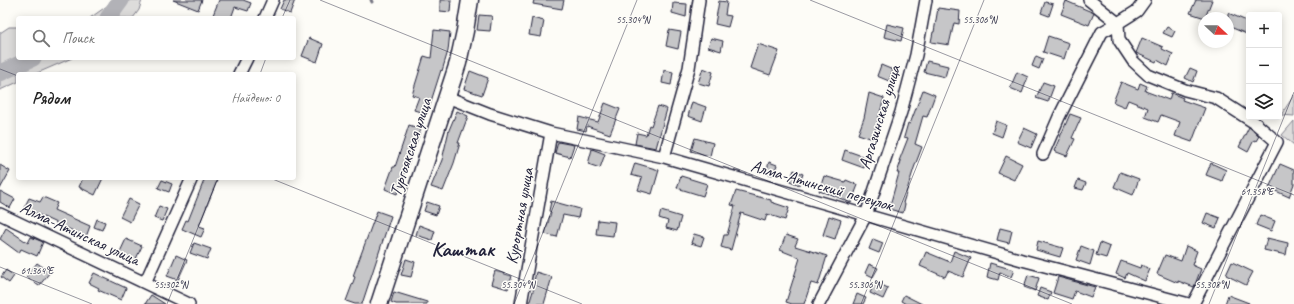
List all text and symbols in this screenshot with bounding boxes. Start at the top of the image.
north arrow [1198,12,1234,48]
map controls [1246,12,1282,120]
button: + [1246,12,1282,48]
text: 55.304°N [616,13,652,26]
text: 55.306°N [963,13,999,26]
search box [16,16,296,60]
icon: search [30,27,52,49]
text: Поиск [62,29,94,48]
button: − [1246,48,1282,84]
street label: Аргазинская улица [854,61,906,172]
button: layers [1246,84,1282,120]
text: Рядом [32,88,70,109]
text: Найдено: 0 [232,90,280,106]
street label: Тургоякская улица [385,94,437,199]
street label: Алма-Атинский переулок [749,155,897,216]
street label: Курортная улица [501,165,539,266]
text: 61.358°E [1241,185,1275,198]
street label: Алма-Атинская улица [17,197,145,271]
district label: Каштак [431,236,496,262]
text: 61.364°E [21,264,55,277]
text: 55.302°N [154,278,190,291]
text: 55.304°N [501,278,537,291]
text: 55.306°N [848,278,884,291]
text: 55.308°N [1195,278,1231,291]

